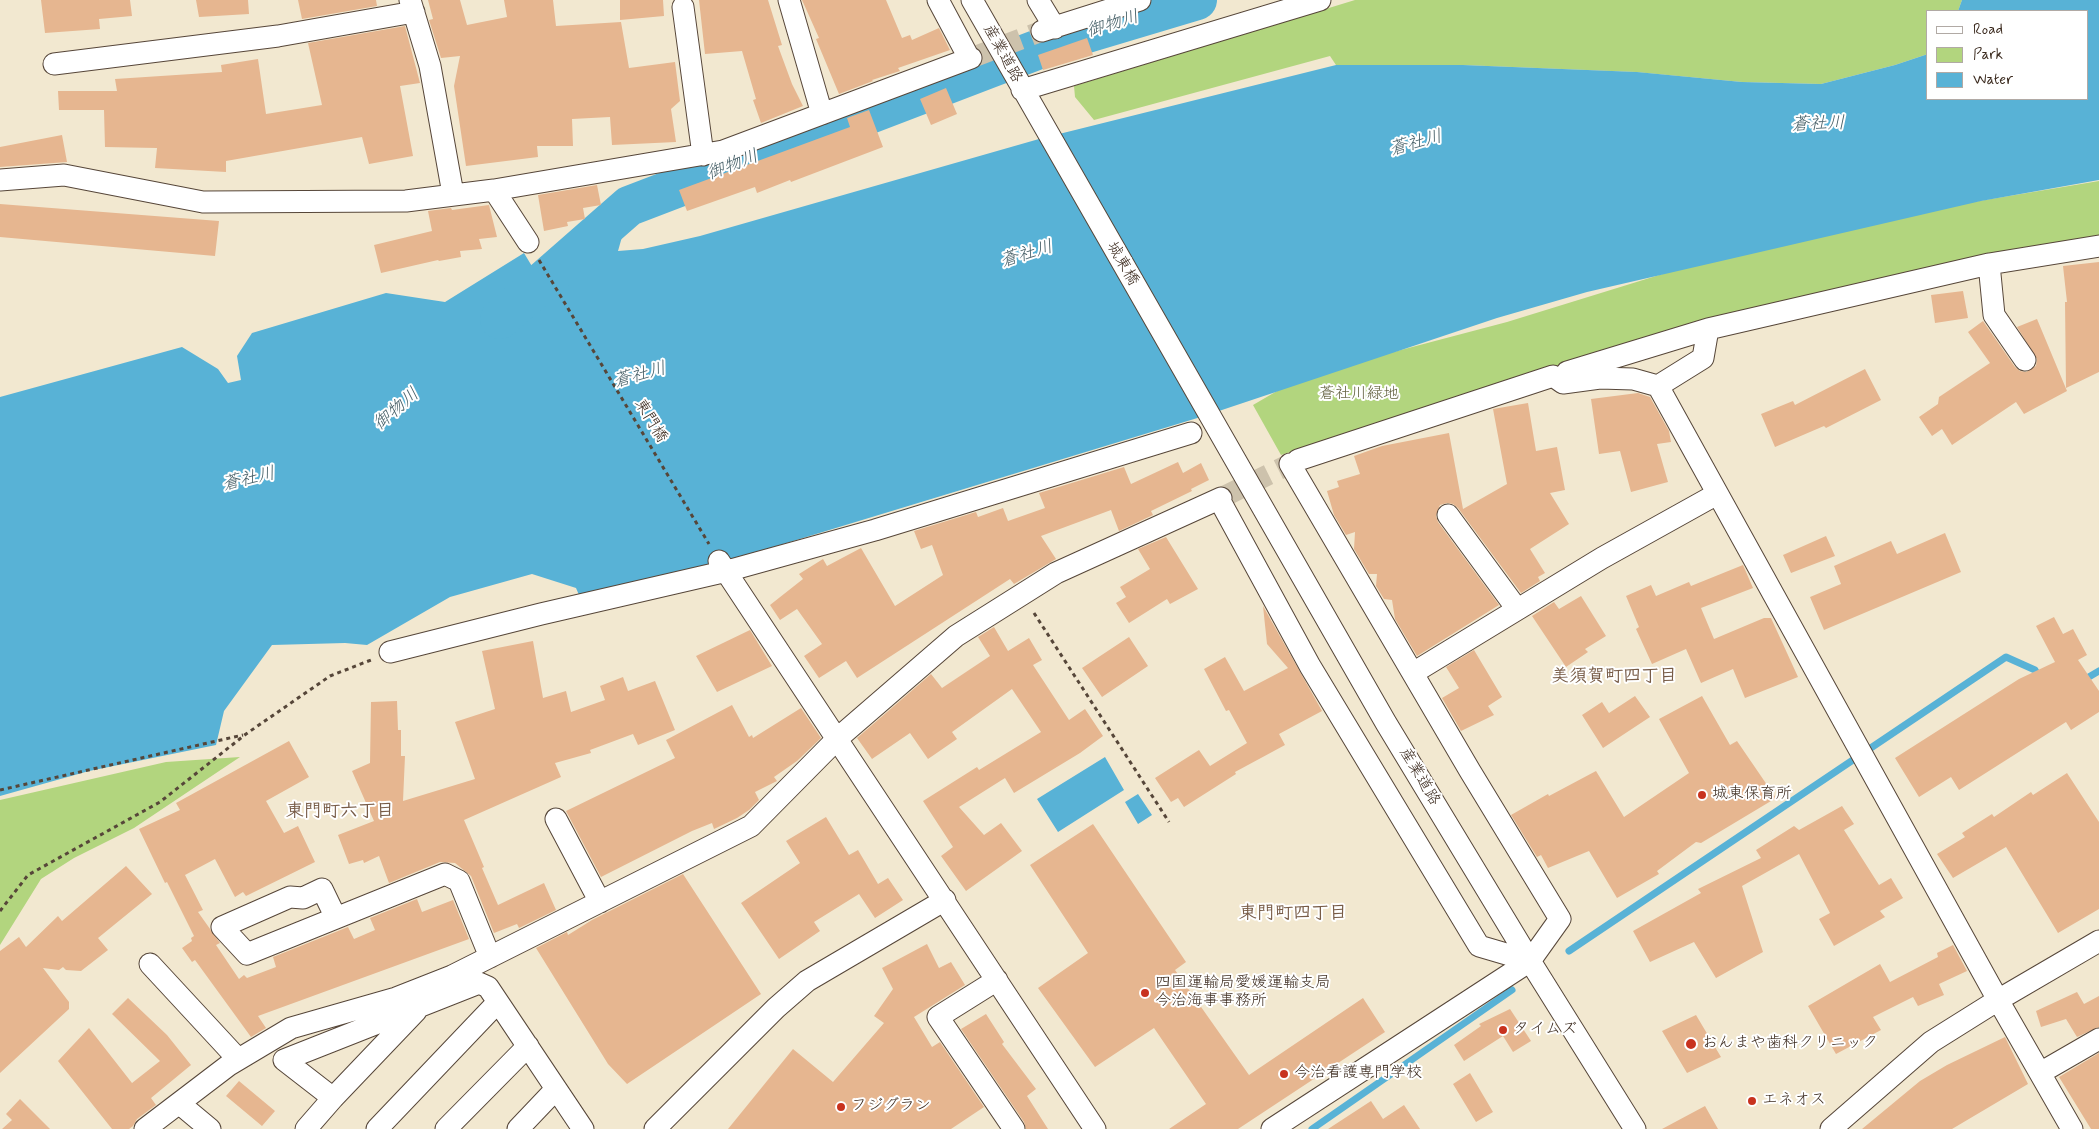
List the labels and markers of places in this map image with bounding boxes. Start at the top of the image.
place label: 城東保育所 [1712,785,1792,805]
marker: 城東保育所 [1696,789,1708,801]
place label: 四国運輸局愛媛運輸支局 今治海事事務所 [1155,974,1331,1012]
marker: 四国運輸局愛媛運輸支局 今治海事事務所 [1139,987,1151,999]
place label: タイムズ [1513,1020,1577,1040]
marker: タイムズ [1497,1024,1509,1036]
place label: おんまや歯科クリニック [1702,1034,1878,1054]
marker: おんまや歯科クリニック [1684,1037,1698,1051]
place label: 今治看護専門学校 [1294,1064,1422,1084]
marker: 今治看護専門学校 [1278,1068,1290,1080]
place label: エネオス [1762,1091,1826,1111]
marker: エネオス [1746,1095,1758,1107]
place label: フジグラン [851,1097,931,1117]
marker: フジグラン [835,1101,847,1113]

